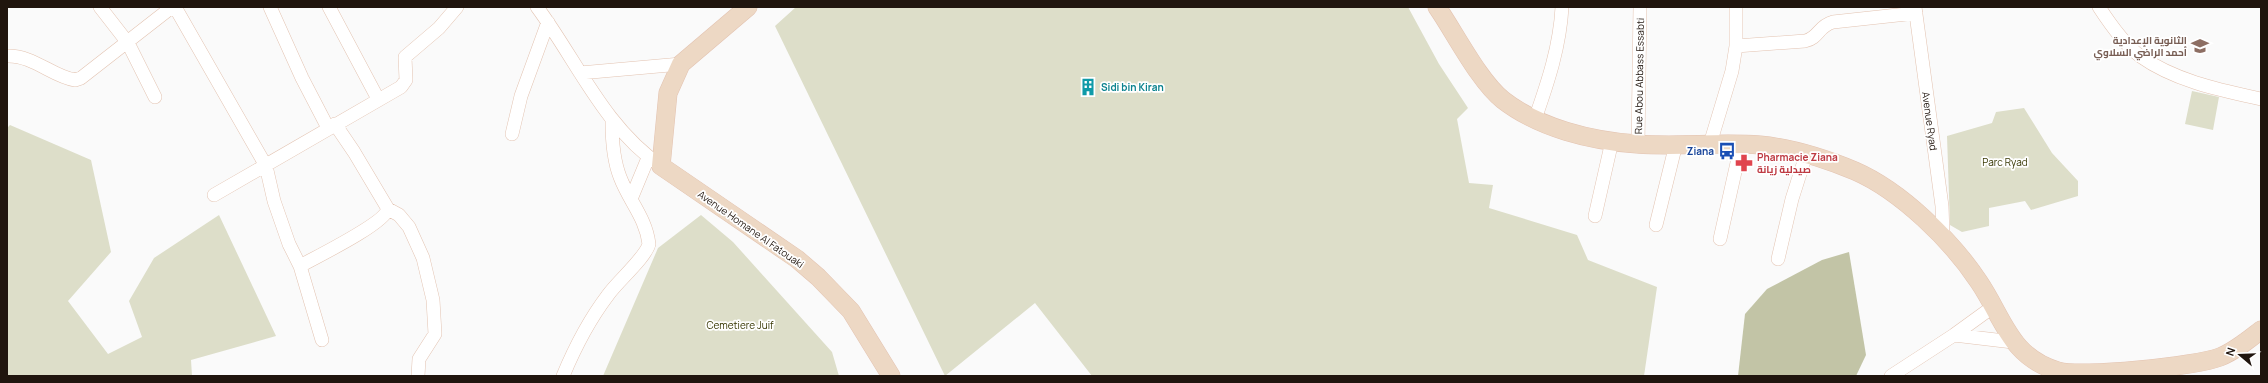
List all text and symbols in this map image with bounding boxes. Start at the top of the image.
street label: Rue Abou Abbass Essabti [1631,18,1647,134]
place label: الثانوية الإعدادية أحمد الراضي السلاوي [2093,33,2187,61]
school or university icon: الثانوية الإعدادية أحمد الراضي السلاوي [2190,36,2210,56]
building icon: Sidi bin Kiran [1078,77,1098,97]
place label: Sidi bin Kiran [1101,80,1164,94]
street label: Avenue Ryad [1919,91,1941,151]
bus stop icon: Ziana [1717,141,1737,161]
place label: Ziana [1687,144,1714,158]
place label: Pharmacie Ziana صيدلية زيانة [1757,150,1838,176]
pharmacy icon: Pharmacie Ziana صيدلية زيانة [1734,153,1754,173]
park label: Parc Ryad [1982,155,2028,169]
street label: Avenue Homane Al Fatouaki [695,187,807,271]
park label: Cemetiere Juif [706,318,774,332]
north arrow [2220,335,2260,375]
text: N [2222,345,2238,358]

